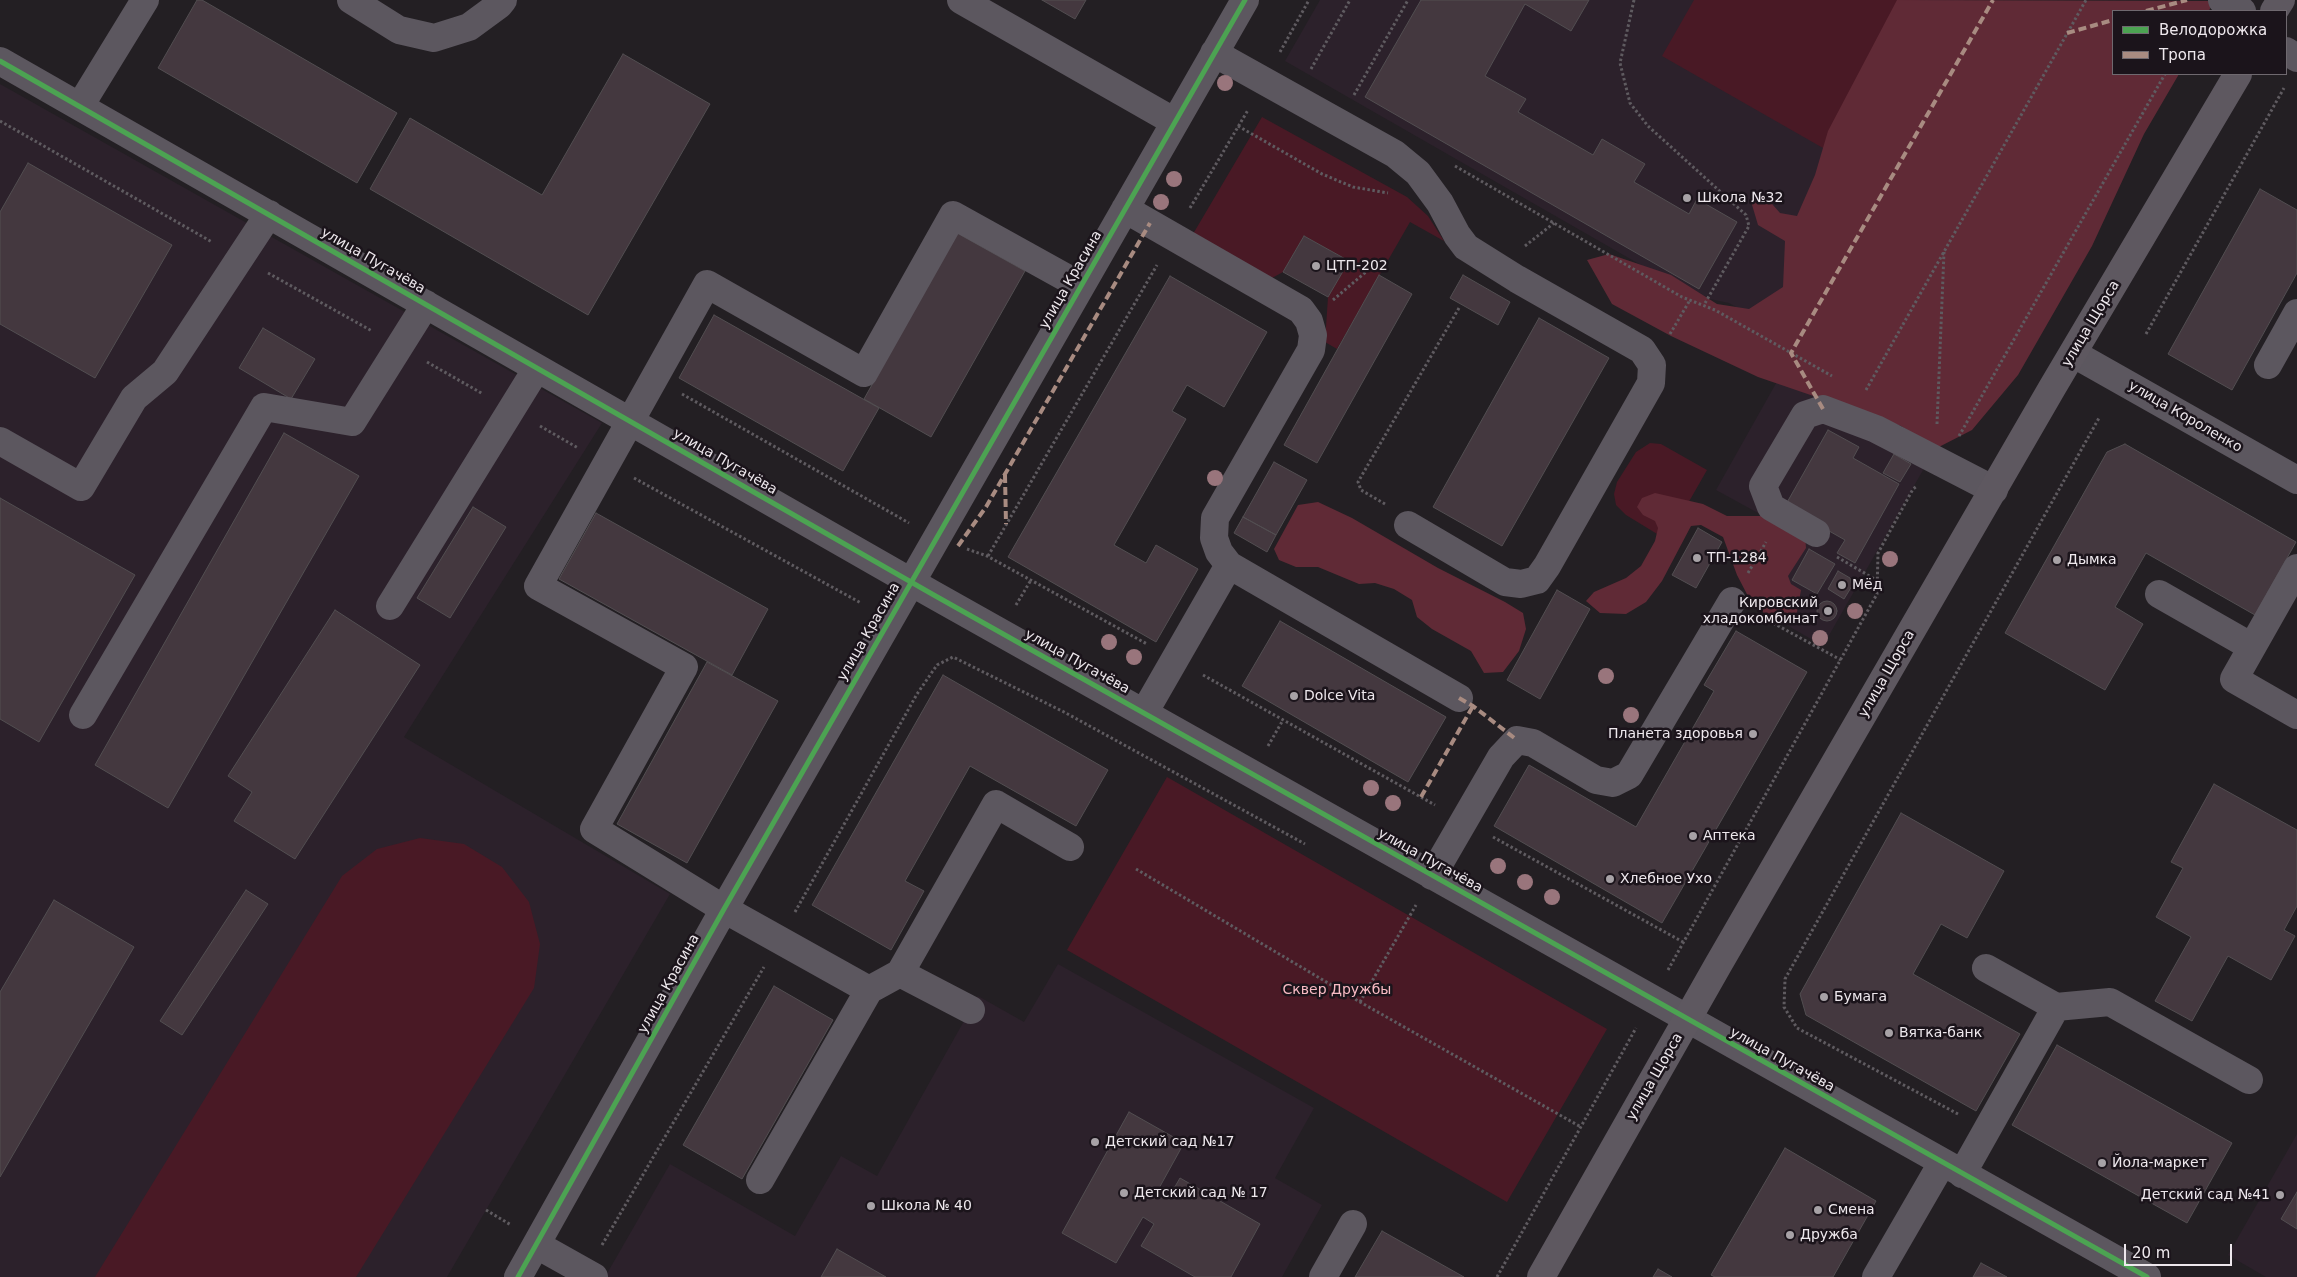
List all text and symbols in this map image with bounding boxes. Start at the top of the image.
legend [2112,10,2287,75]
text: Велодорожка [2159,21,2267,39]
text: Тропа [2159,46,2206,64]
place label: Школа №32 [1697,190,1783,206]
marker: Школа №32 [1681,192,1693,204]
street label: улица Пугачёва [318,224,428,298]
street label: улица Красина [1036,228,1106,332]
place label: ЦТП-202 [1326,258,1388,274]
marker: ЦТП-202 [1310,260,1322,272]
street label: улица Щорса [2059,278,2123,370]
street label: улица Короленко [2125,378,2245,456]
street label: улица Пугачёва [670,425,780,499]
place label: ТП-1284 [1707,550,1767,566]
marker: ТП-1284 [1691,552,1703,564]
place label: Дымка [2067,552,2117,568]
marker: Дымка [2051,554,2063,566]
place label: Мёд [1852,577,1882,593]
marker: Мёд [1836,579,1848,591]
street label: улица Красина [834,580,904,684]
place label: Кировский хладокомбинат [1703,595,1818,628]
marker: Кировский хладокомбинат [1822,605,1834,617]
street label: улица Пугачёва [1022,626,1132,698]
street label: улица Щорса [1855,627,1919,721]
place label: Dolce Vita [1304,688,1375,704]
marker: Dolce Vita [1288,690,1300,702]
place label: Планета здоровья [1608,726,1743,742]
marker: Планета здоровья [1747,728,1759,740]
street label: улица Пугачёва [1375,825,1485,897]
place label: Аптека [1703,828,1756,844]
marker: Аптека [1687,830,1699,842]
place label: Хлебное Ухо [1620,871,1712,887]
marker: Хлебное Ухо [1604,873,1616,885]
street label: улица Красина [635,931,703,1037]
park label: Сквер Дружбы [1283,982,1391,998]
place label: Бумага [1834,989,1887,1005]
marker: Бумага [1818,991,1830,1003]
street label: улица Пугачёва [1727,1024,1837,1096]
place label: Вятка-банк [1899,1025,1982,1041]
marker: Вятка-банк [1883,1027,1895,1039]
street label: улица Щорса [1623,1030,1687,1124]
place label: Детский сад №17 [1105,1134,1234,1150]
marker: Детский сад №17 [1089,1136,1101,1148]
place label: Йола-маркет [2112,1155,2207,1171]
marker: Йола-маркет [2096,1157,2108,1169]
place label: Детский сад № 17 [1134,1185,1268,1201]
marker: Детский сад № 17 [1118,1187,1130,1199]
place label: Детский сад №41 [2141,1187,2270,1203]
marker: Детский сад №41 [2274,1189,2286,1201]
place label: Школа № 40 [881,1198,972,1214]
marker: Школа № 40 [865,1200,877,1212]
place label: Смена [1828,1202,1875,1218]
marker: Смена [1812,1204,1824,1216]
place label: Дружба [1800,1227,1858,1243]
marker: Дружба [1784,1229,1796,1241]
scale bar [2127,1234,2234,1266]
text: 20 m [2132,1244,2170,1262]

